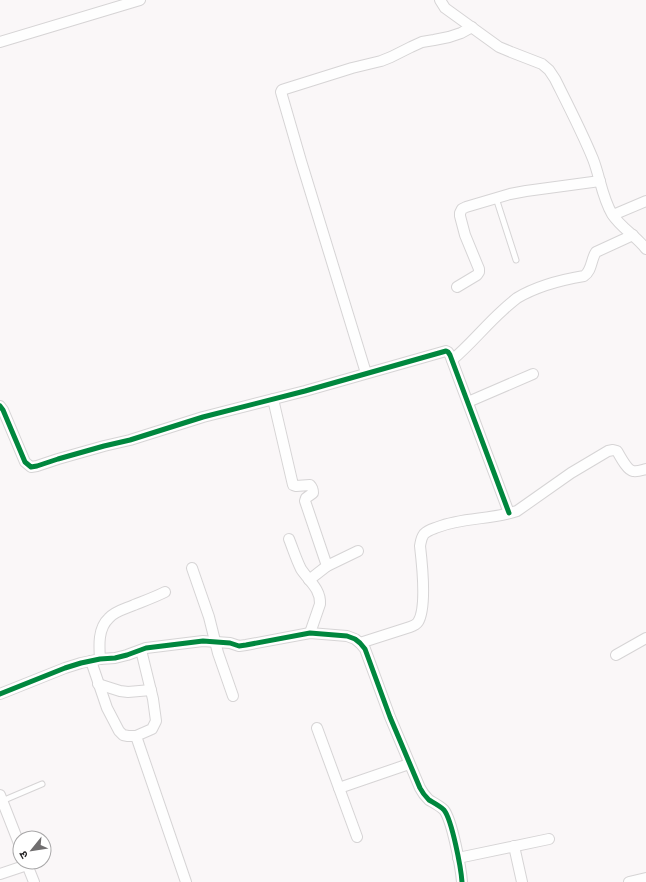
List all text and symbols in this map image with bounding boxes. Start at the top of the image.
north arrow [12,830,52,870]
text: उ [15,849,30,861]

